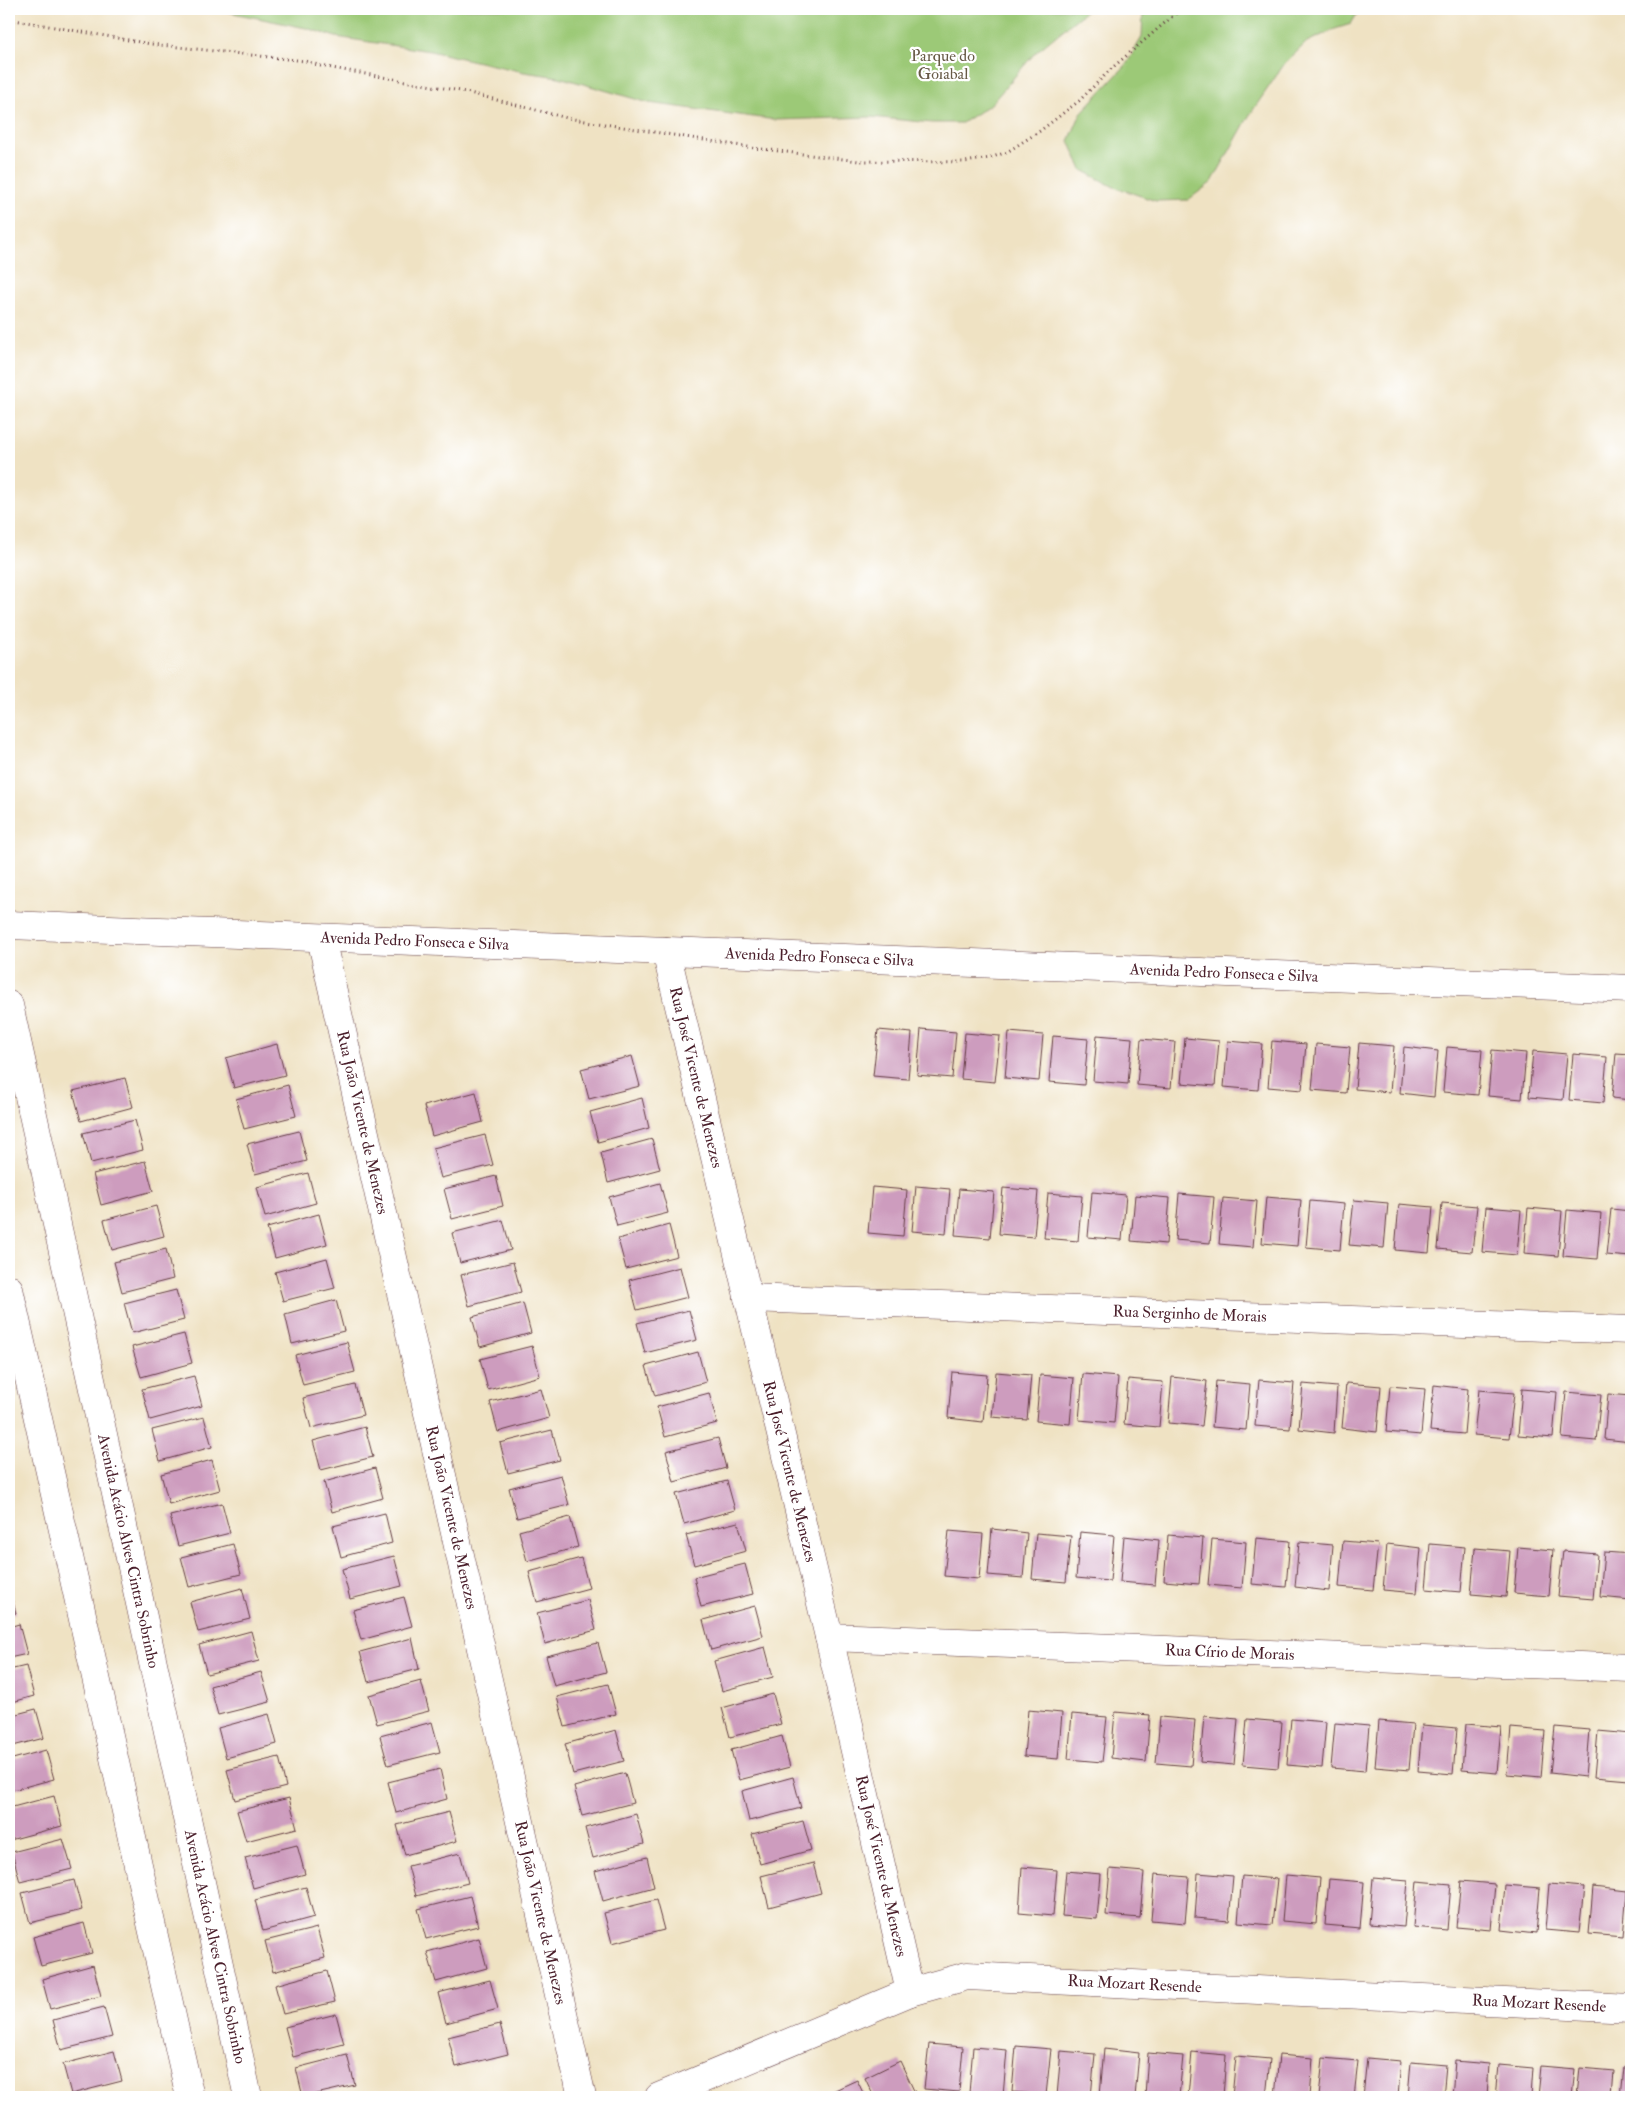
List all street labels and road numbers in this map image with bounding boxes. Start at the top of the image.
street label: Avenida Pedro Fonseca e Silva [319,927,510,955]
street label: Avenida Pedro Fonseca e Silva [724,943,915,971]
street label: Avenida Pedro Fonseca e Silva [1128,959,1319,987]
street label: Rua José Vicente de Menezes [665,985,727,1170]
street label: Rua João Vicente de Menezes [332,1029,393,1216]
street label: Rua Serginho de Morais [1112,1301,1267,1327]
street label: Rua José Vicente de Menezes [758,1379,821,1564]
street label: Rua João Vicente de Menezes [421,1424,482,1611]
street label: Avenida Acácio Alves Cintra Sobrinho [93,1431,164,1670]
street label: Rua Círio de Morais [1164,1640,1295,1665]
street label: Rua José Vicente de Menezes [851,1773,912,1959]
street label: Rua João Vicente de Menezes [510,1819,571,2006]
street label: Avenida Acácio Alves Cintra Sobrinho [180,1827,250,2066]
street label: Rua Mozart Resende [1067,1971,1202,1997]
street label: Rua Mozart Resende [1472,1990,1607,2017]

